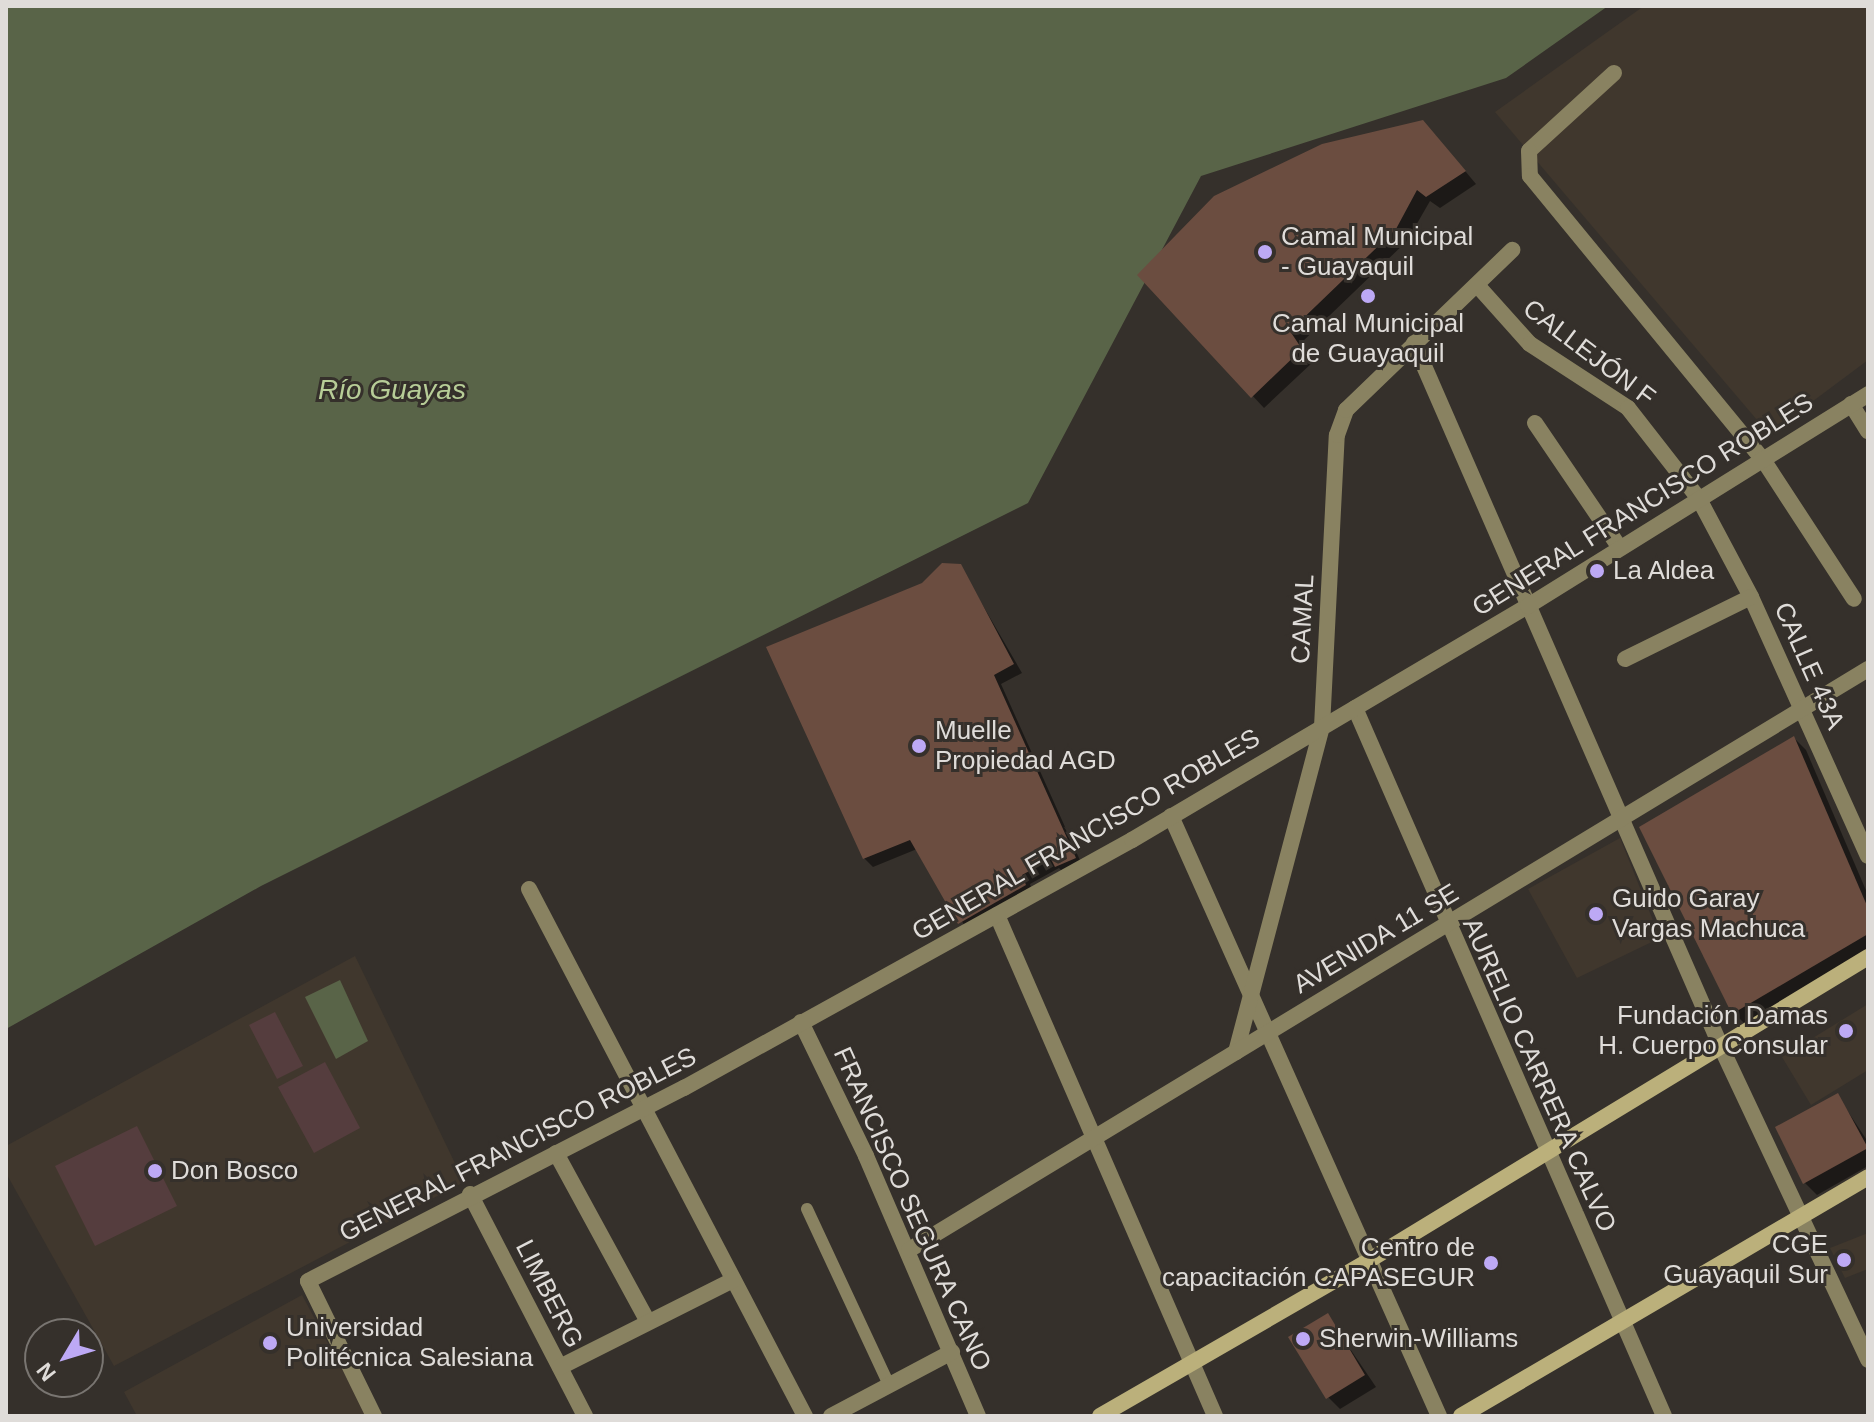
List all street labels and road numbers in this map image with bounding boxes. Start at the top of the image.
street label: CALLEJÓN F [1517,293,1661,413]
street label: GENERAL FRANCISCO ROBLES [1466,386,1820,624]
street label: CAMAL [1285,573,1321,665]
street label: CALLE 43A [1767,598,1851,734]
street label: GENERAL FRANCISCO ROBLES [906,722,1266,948]
street label: AVENIDA 11 SE [1287,877,1465,1001]
street label: AURELIO CARRERA CALVO [1455,912,1623,1238]
street label: GENERAL FRANCISCO ROBLES [334,1041,702,1249]
street label: FRANCISCO SEGURA CANO [826,1042,998,1376]
street label: LIMBERG [509,1235,589,1353]

